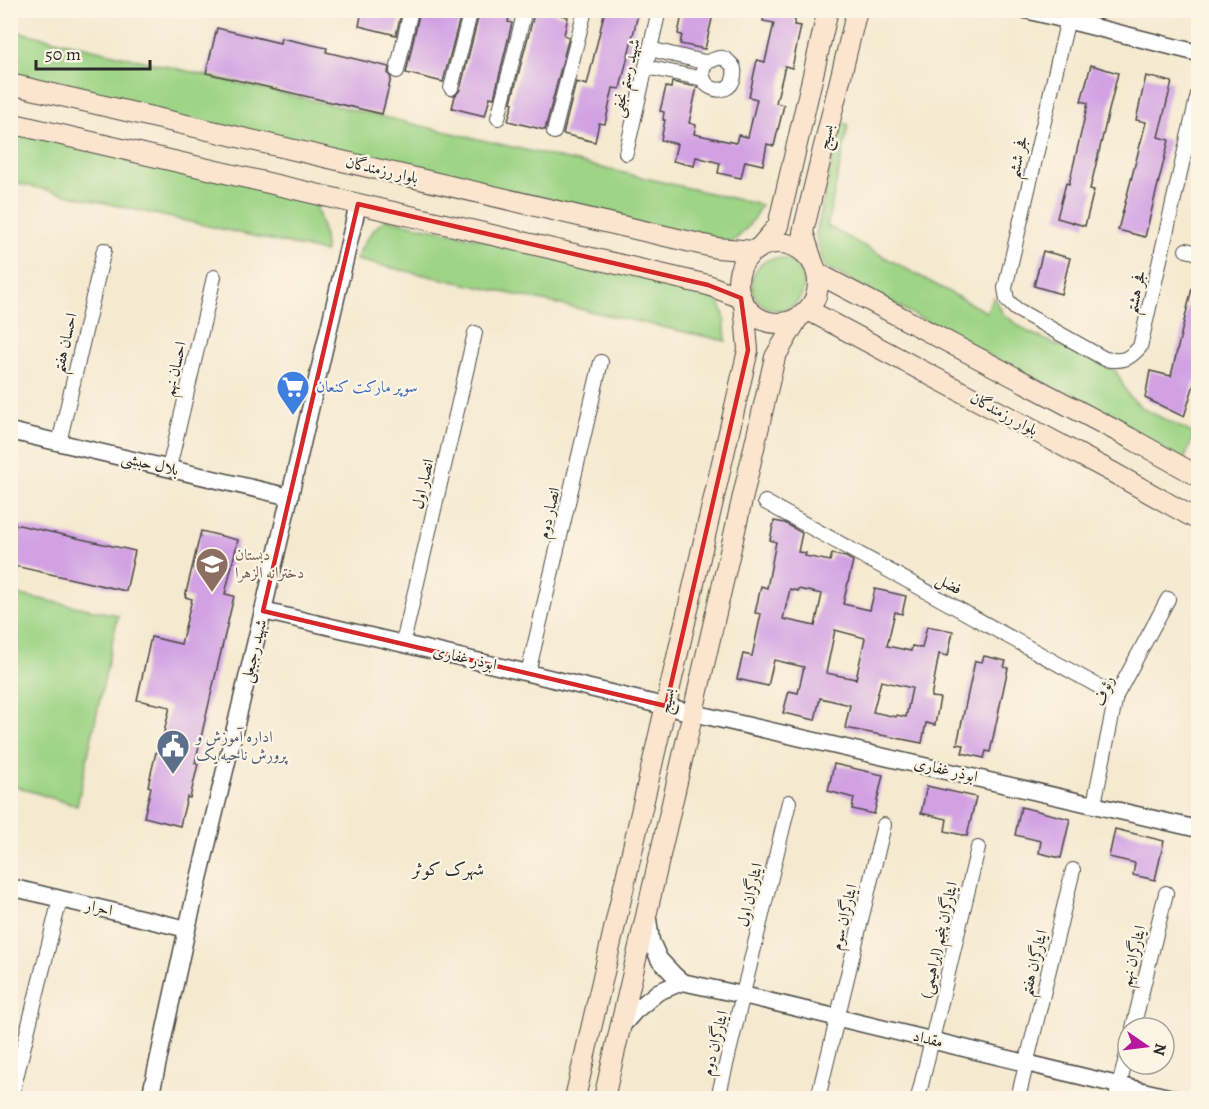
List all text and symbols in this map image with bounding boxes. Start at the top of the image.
scale bar [36,33,150,71]
street label: شهید رستم نجفی [606,37,651,120]
text: 50 m [45,42,81,66]
street label: بسیج [812,121,843,153]
street label: فجر ششم [1002,133,1038,182]
street label: بلوار رزمندگان [343,151,421,189]
street label: فجر هشتم [1120,268,1157,317]
street label: احسان هفتم [47,311,87,376]
street label: احسان نهم [158,339,196,400]
supermarket icon: سوپر مارکت کنعان [275,369,311,416]
place label: سوپر مارکت کنعان [316,376,418,398]
street label: بلوار رزمندگان [966,387,1042,441]
street label: بلال حبشی [119,447,181,481]
street label: انصار اول [407,457,439,511]
street label: انصار دوم [532,485,569,542]
place label: دبستان دخترانه الزهرا [235,544,304,584]
school or university icon: دبستان دخترانه الزهرا [194,546,230,593]
street label: فضل [932,568,966,600]
street label: شهید رجبعلی [235,617,273,685]
street label: ابوذر غفاری [431,640,499,676]
street label: رئوف [1088,673,1120,709]
street label: بسیج [653,686,684,717]
place label: اداره آموزش و پرورش ناحیه یک [194,726,289,766]
public building icon: اداره آموزش و پرورش ناحیه یک [155,728,191,775]
street label: ابوذر غفاری [912,752,980,788]
district label: شهرک کوثر [410,857,484,881]
street label: ایثارگران اول [732,861,768,929]
street label: ایثارگران پنجم (ابراهیمی) [915,879,967,1001]
street label: ایثارگران سوم [825,882,866,953]
street label: احرار [81,894,115,922]
street label: ایثارگران نهم [1115,923,1155,990]
street label: ایثارگران هفتم [1015,927,1058,1000]
street label: ایثارگران دوم [696,1008,737,1079]
north arrow [1116,1016,1176,1076]
street label: مقداد [911,1025,945,1053]
text: N [1147,1041,1172,1058]

